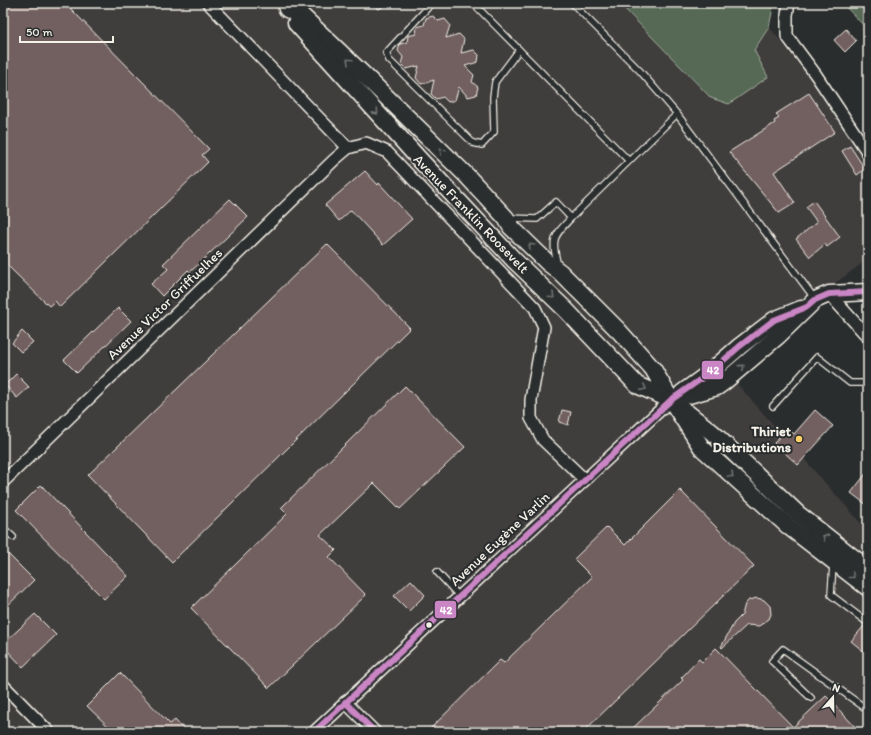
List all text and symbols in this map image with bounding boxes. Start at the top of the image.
scale bar [20,18,113,44]
text: 50 m [26,25,52,39]
one-way arrow [346,58,354,65]
one-way arrow [372,108,379,115]
one-way arrow [439,149,447,156]
street label: Avenue Franklin Roosevelt [410,151,532,277]
one-way arrow [528,243,536,251]
street label: Avenue Victor Griffuelhes [104,245,226,363]
one-way arrow [547,291,555,299]
line badge: 42 [701,360,724,380]
text: 42 [707,364,719,377]
one-way arrow [738,364,745,371]
one-way arrow [639,383,647,391]
place label: Thiriet Distributions [712,423,792,456]
marker: Thiriet Distributions [794,434,804,444]
one-way arrow [726,470,734,477]
street label: Avenue Eugène Varlin [447,488,553,590]
one-way arrow [823,535,830,542]
one-way arrow [847,571,854,578]
line badge: 42 [434,600,457,619]
text: 42 [440,604,452,617]
unlabelled marker [424,620,434,630]
north arrow [813,677,853,717]
text: N [831,681,842,695]

